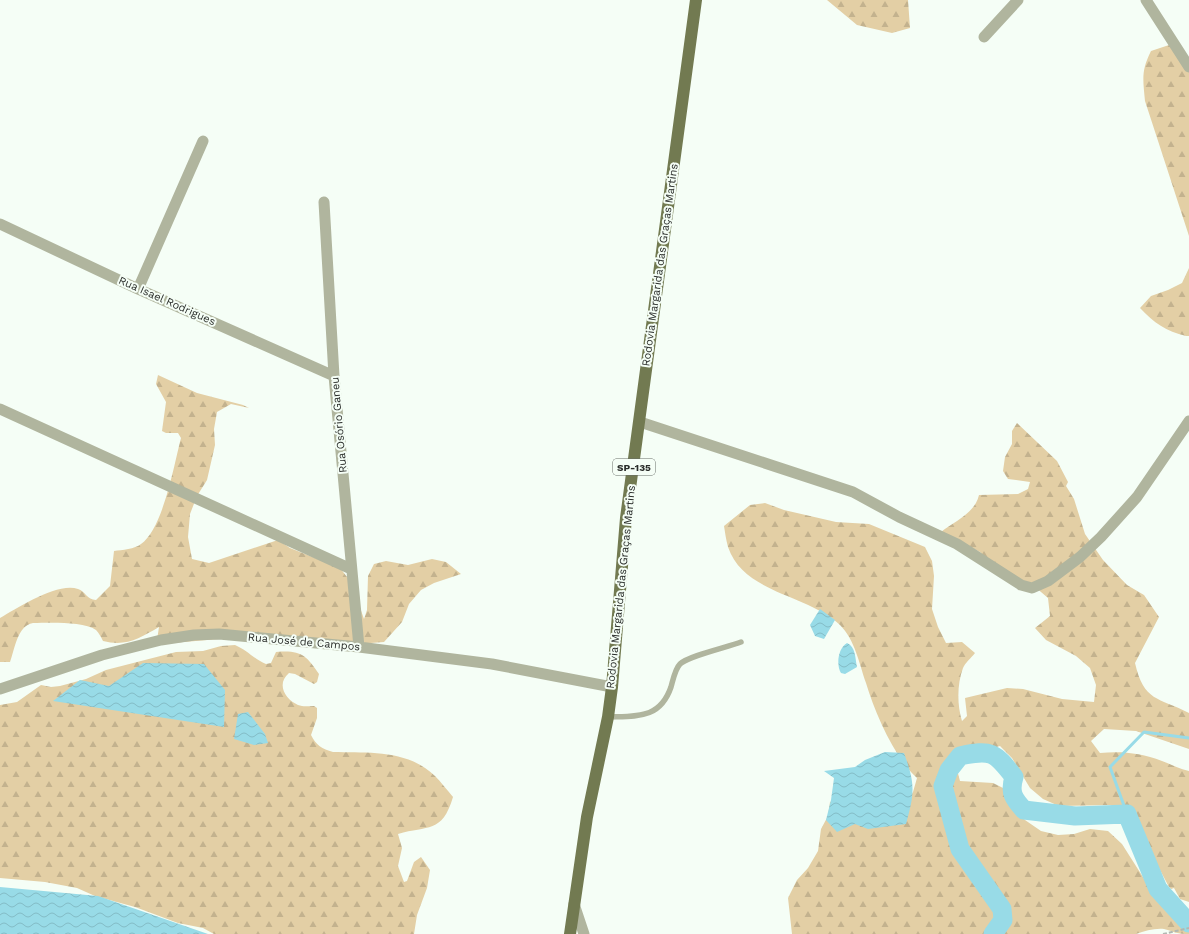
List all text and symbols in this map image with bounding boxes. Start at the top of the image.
street label: Rodovia Margarida das Graças Martins [639,163,681,367]
street label: Rua Isael Rodrigues [116,274,218,328]
street label: Rua Osório Ganeu [328,376,350,474]
road number: SP-135 [613,459,655,475]
street label: Rodovia Margarida das Graças Martins [604,484,638,689]
street label: Rua José de Campos [247,631,361,653]

